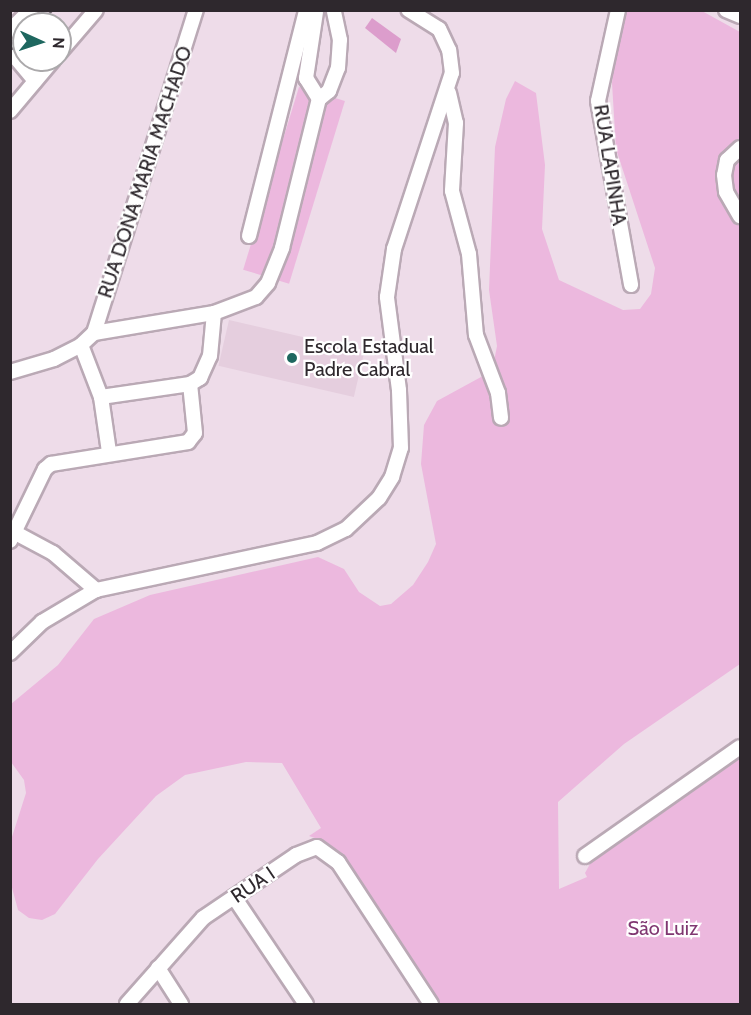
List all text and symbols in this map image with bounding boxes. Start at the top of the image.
north arrow [12,12,72,72]
text: N [49,37,68,49]
street label: RUA DONA MARIA MACHADO [93,43,197,301]
street label: RUA LAPINHA [589,103,631,227]
place label: Escola Estadual Padre Cabral [304,334,434,381]
marker: Escola Estadual Padre Cabral [285,351,299,365]
street label: RUA I [226,862,280,908]
park label: São Luiz [628,916,698,940]

